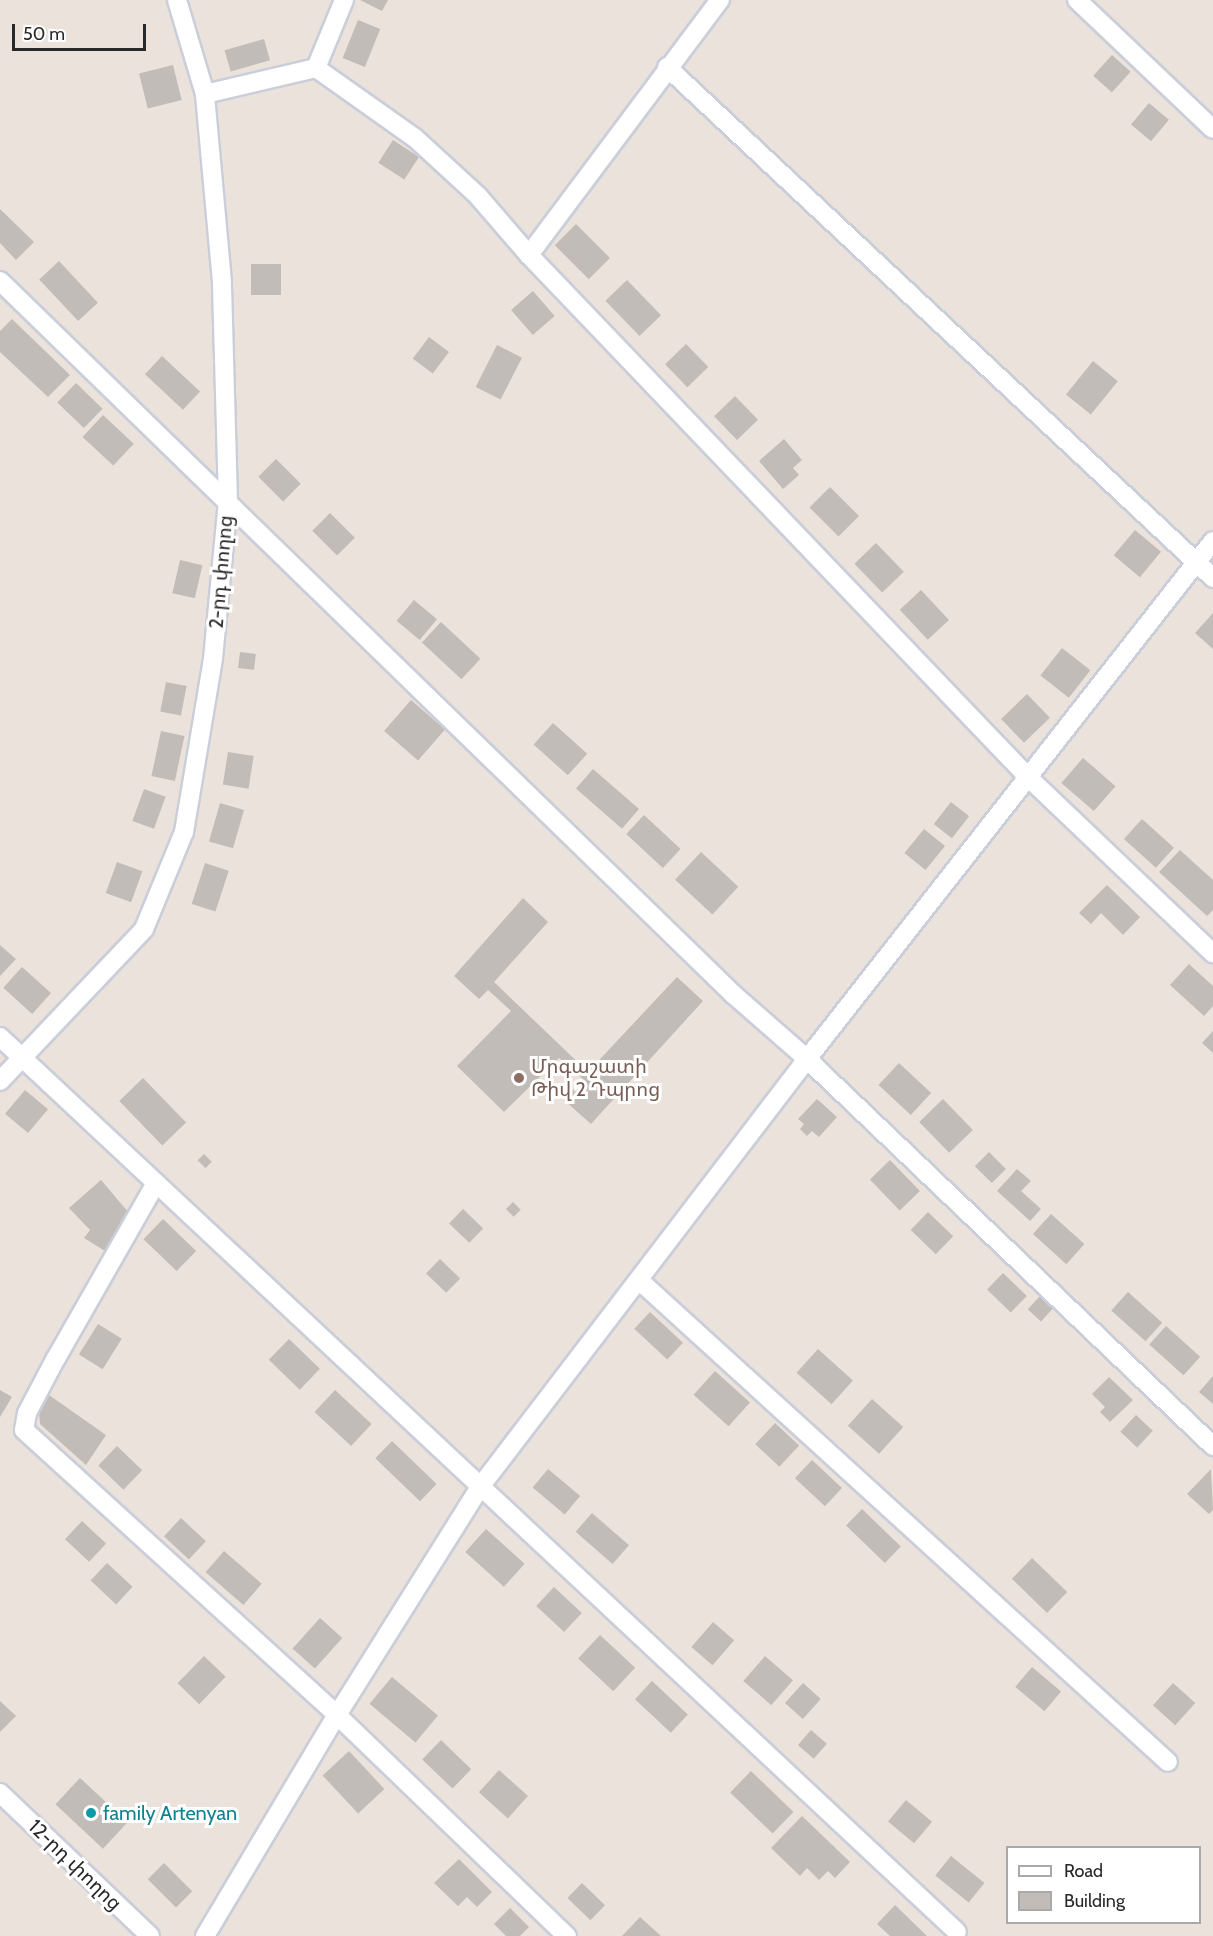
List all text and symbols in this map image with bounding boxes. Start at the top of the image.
scale bar [15,12,148,50]
text: 50 m [23,23,65,45]
street label: 2-րդ փողոց [204,514,238,630]
place label: Մրգաշատի Թիվ 2 Դպրոց [531,1054,660,1101]
marker: Մրգաշատի Թիվ 2 Դպրոց [512,1071,526,1085]
place label: family Artenyan [103,1801,237,1825]
marker: family Artenyan [84,1806,98,1820]
street label: 12-րդ փողոց [23,1815,127,1915]
legend [1006,1846,1201,1924]
text: Road [1064,1860,1103,1882]
text: Building [1064,1890,1125,1912]

